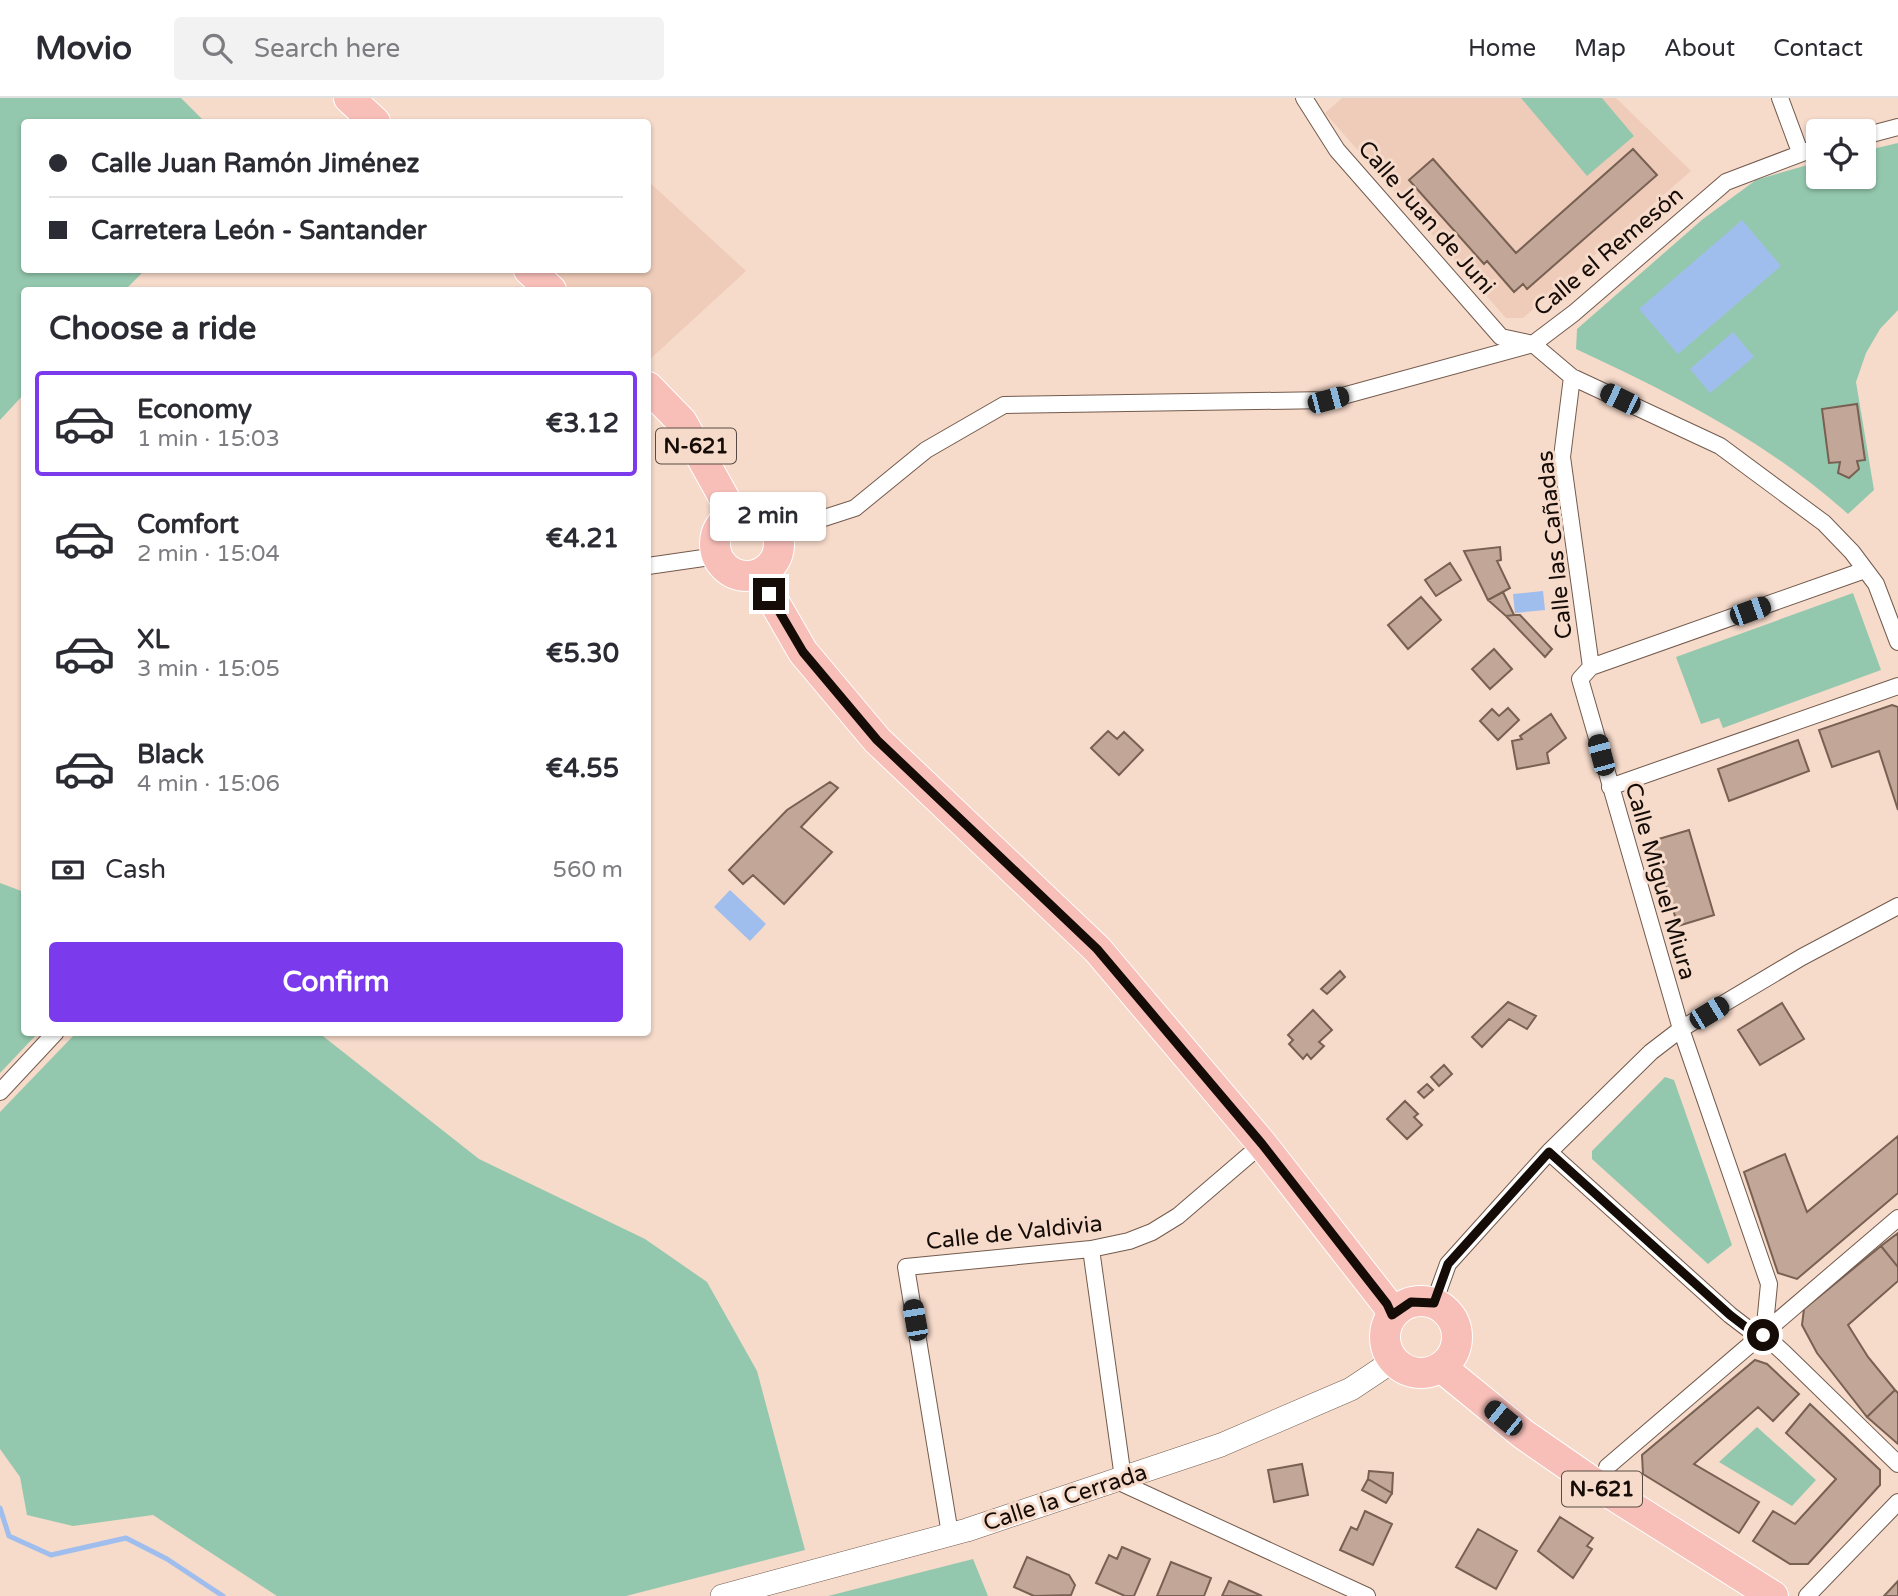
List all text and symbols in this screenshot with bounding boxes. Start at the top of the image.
search box [174,17,664,80]
text: Movio [35,29,132,68]
icon: search [198,29,236,67]
text: Search here [254,33,400,64]
text: Home [1468,34,1536,63]
text: Map [1574,34,1626,63]
text: About [1664,34,1735,63]
text: Contact [1773,34,1863,63]
map controls [1806,119,1876,189]
button: locate [1806,119,1876,189]
street label: Calle Juan de Juni [1352,135,1501,300]
text: Calle Juan Ramón Jiménez [91,148,419,179]
street label: Calle el Remesón [1528,181,1689,322]
text: Carretera León - Santander [91,215,427,246]
text: Choose a ride [49,310,256,348]
car [1597,380,1644,418]
car [1305,384,1352,416]
icon: car [53,392,116,455]
text: Economy [137,394,252,425]
text: €3.12 [546,408,619,439]
text: 1 min · 15:03 [137,425,280,453]
road number: N-621 [656,428,736,464]
street label: Calle las Cañadas [1531,449,1579,641]
callout: 2 min [711,492,827,542]
text: 2 min [737,502,799,530]
icon: car [53,507,116,570]
text: Comfort [137,509,239,540]
text: €4.21 [546,523,619,554]
text: 2 min · 15:04 [137,540,280,568]
route end [753,578,785,610]
car [1727,594,1774,628]
icon: car [53,622,116,685]
text: XL [137,624,169,655]
text: €5.30 [546,638,619,669]
text: 3 min · 15:05 [137,655,280,683]
car [1586,732,1617,778]
icon: car [53,737,116,800]
text: Black [137,739,204,770]
text: €4.55 [546,753,619,784]
text: 4 min · 15:06 [137,770,280,798]
street label: Calle Miguel Miura [1618,779,1702,983]
icon: cash [49,851,87,889]
text: Cash [105,854,166,885]
text: 560 m [553,856,623,884]
button: Confirm [49,942,623,1022]
car [1686,993,1733,1033]
street label: Calle de Valdivia [924,1210,1104,1256]
car [902,1297,929,1343]
route start [1747,1319,1779,1351]
car [1481,1397,1526,1439]
street label: Calle la Cerrada [980,1458,1151,1538]
road number: N-621 [1562,1472,1642,1506]

